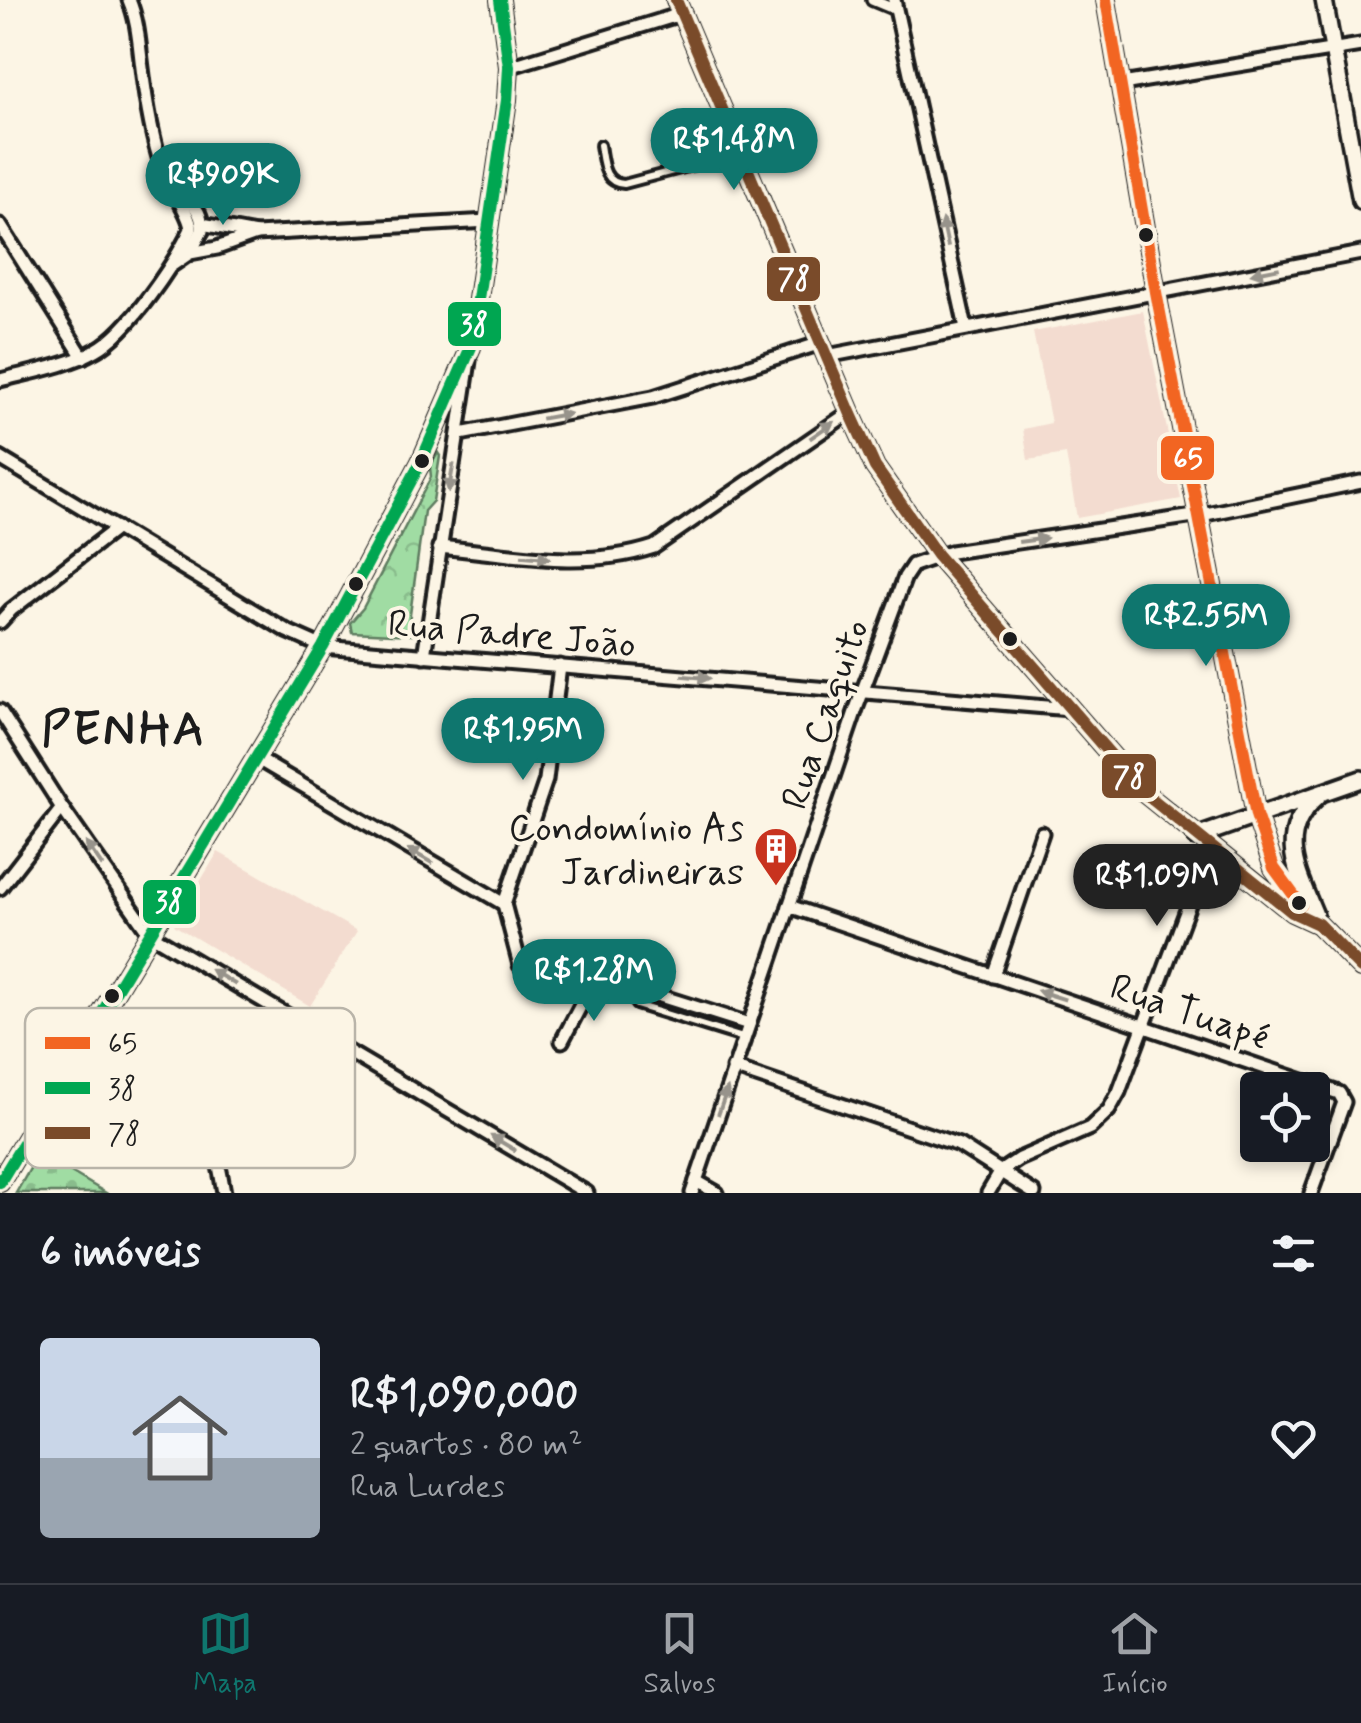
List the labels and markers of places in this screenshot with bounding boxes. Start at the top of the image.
pin: R$1.48M [642,108,826,193]
pin: R$909K [142,143,304,228]
unlabelled marker [1136,225,1156,245]
unlabelled marker [412,451,432,471]
unlabelled marker [346,574,366,594]
pin: R$2.55M [1114,584,1298,669]
unlabelled marker [1000,629,1020,649]
pin: R$1.95M [431,698,615,783]
place label: Condomínio As Jardineiras [509,805,744,898]
building icon: Condomínio As Jardineiras [753,826,799,887]
pin: R$1.09M [1065,844,1249,929]
unlabelled marker [1289,893,1309,913]
pin: R$1.28M [502,939,686,1024]
unlabelled marker [102,986,122,1006]

